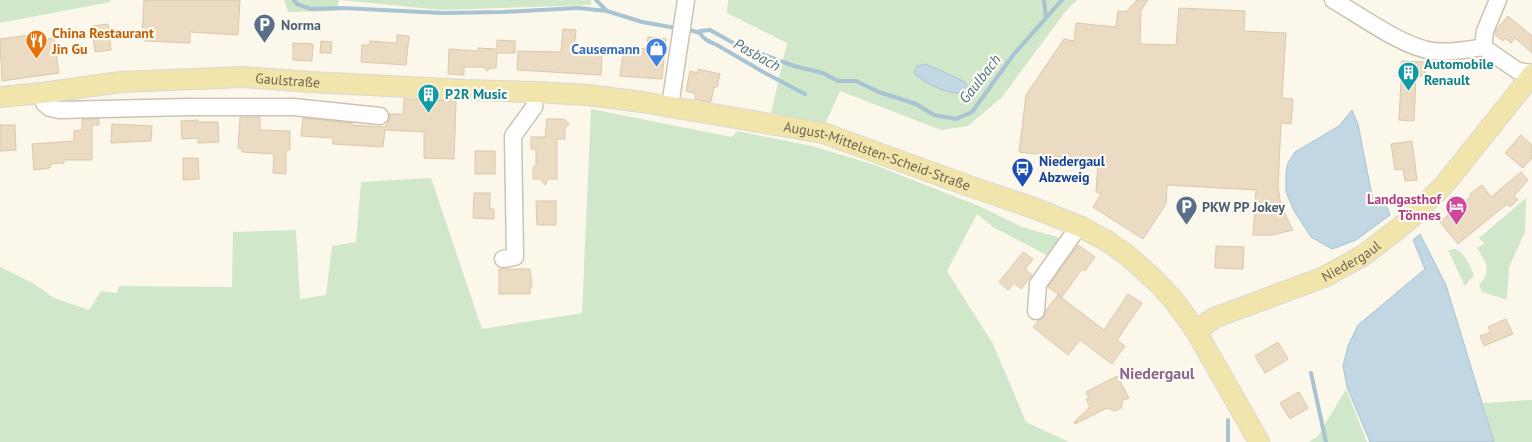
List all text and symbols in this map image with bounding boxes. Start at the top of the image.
parking icon: Norma [253,13,277,44]
place label: Norma [281,16,321,34]
place label: China Restaurant Jin Gu [51,24,154,58]
restaurant icon: China Restaurant Jin Gu [24,29,48,60]
water label: Pasbach [731,34,784,75]
shop icon: Causemann [644,37,668,68]
place label: Causemann [571,40,640,58]
water label: Gaulbach [955,50,1005,107]
place label: Automobile Renault [1424,55,1494,89]
building icon: Automobile Renault [1396,60,1420,91]
street label: Gaulstraße [255,69,321,92]
building icon: P2R Music [417,82,441,113]
place label: P2R Music [445,85,507,103]
street label: August-Mittelsten-Scheid-Straße [782,117,973,195]
place label: Niedergaul Abzweig [1039,152,1106,186]
bus stop icon: Niedergaul Abzweig [1011,157,1035,188]
place label: Landgasthof Tönnes [1367,190,1442,224]
parking icon: PKW PP Jokey [1174,195,1198,226]
hotel icon: Landgasthof Tönnes [1445,195,1469,226]
place label: PKW PP Jokey [1202,198,1285,216]
street label: Niedergaul [1318,236,1384,286]
district label: Niedergaul [1119,363,1195,383]

